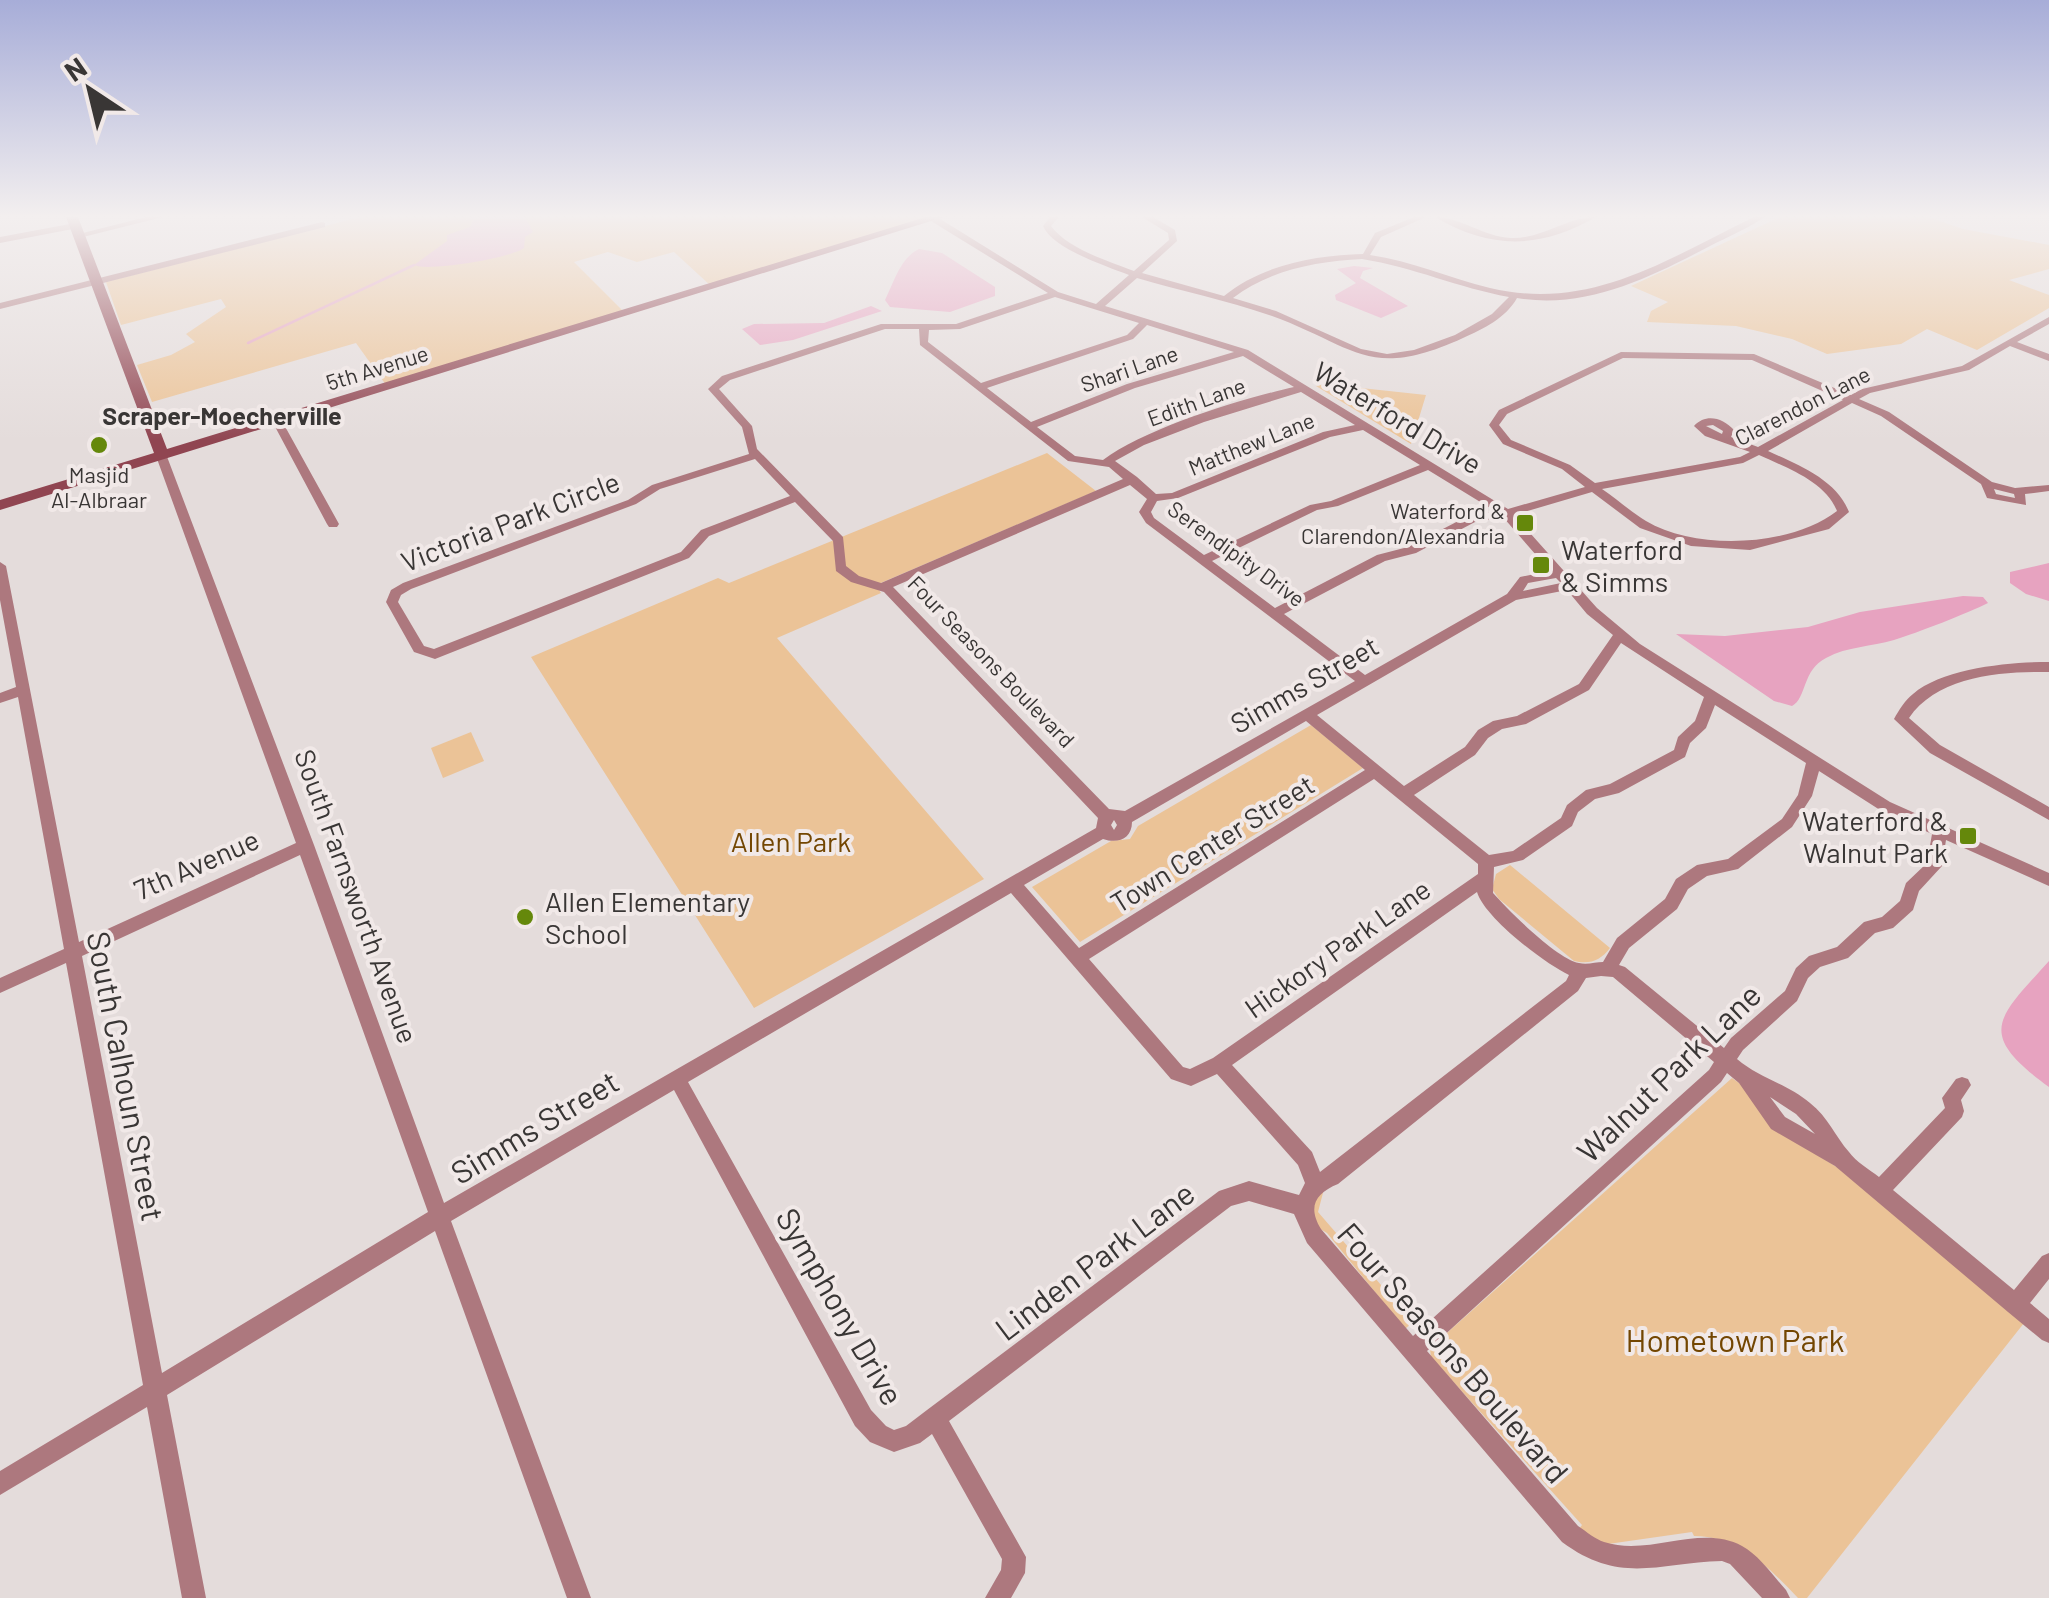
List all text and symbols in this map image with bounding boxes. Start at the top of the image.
north arrow [40,40,140,140]
text: N [58,49,92,88]
street label: 5th Avenue [323,339,431,395]
street label: Shari Lane [1077,339,1181,397]
street label: Waterford Drive [1308,354,1488,480]
street label: Clarendon Lane [1730,360,1874,450]
street label: Edith Lane [1143,371,1249,431]
district label: Scraper-Moecherville [102,400,342,430]
street label: Matthew Lane [1184,406,1318,480]
marker: Masjid Al-Albraar [88,434,110,456]
place label: Masjid Al-Albraar [51,461,147,512]
street label: Victoria Park Circle [396,464,624,578]
street label: Serendipity Drive [1163,495,1311,611]
place label: Waterford & Clarendon/Alexandria [1301,497,1505,548]
marker: Waterford & Clarendon/Alexandria [1514,512,1536,534]
place label: Waterford & Simms [1561,532,1683,598]
marker: Waterford & Simms [1530,554,1552,576]
street label: Four Seasons Boulevard [903,570,1081,752]
street label: Simms Street [1224,628,1384,740]
street label: South Farnsworth Avenue [288,744,426,1048]
street label: Town Center Street [1104,767,1320,919]
place label: Waterford & Walnut Park [1802,803,1948,869]
street label: 7th Avenue [128,821,264,907]
park label: Allen Park [731,824,851,858]
marker: Waterford & Walnut Park [1957,825,1979,847]
street label: Hickory Park Lane [1238,871,1436,1025]
place label: Allen Elementary School [545,884,750,950]
marker: Allen Elementary School [514,906,536,928]
street label: South Calhoun Street [80,928,174,1224]
street label: Walnut Park Lane [1568,975,1768,1169]
street label: Simms Street [443,1061,625,1191]
street label: Linden Park Lane [987,1173,1201,1347]
street label: Symphony Drive [769,1201,913,1411]
street label: Four Seasons Boulevard [1331,1214,1577,1490]
park label: Hometown Park [1625,1320,1845,1358]

